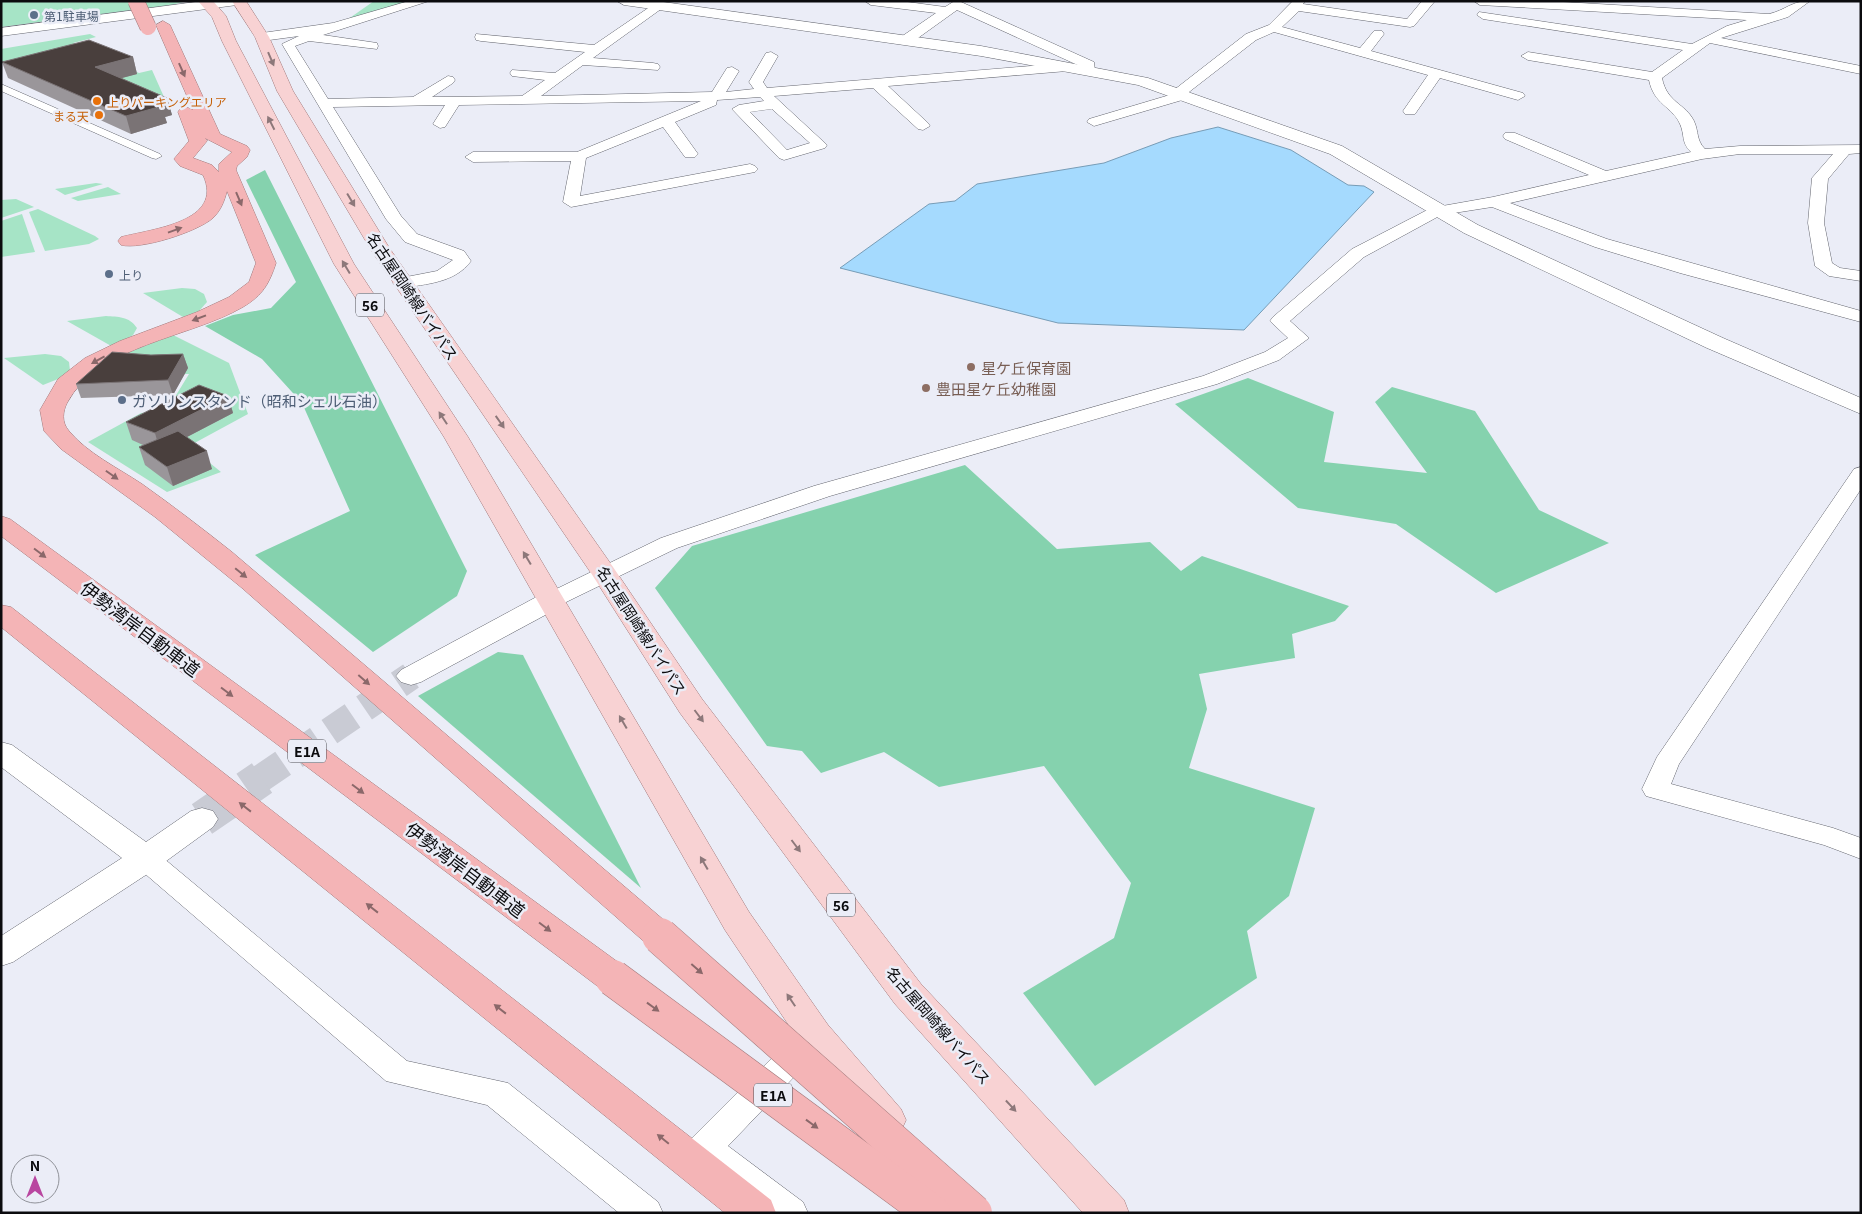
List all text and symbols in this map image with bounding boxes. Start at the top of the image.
place label: 第1駐車場 [44,7,99,24]
marker: 第1駐車場 [28,9,40,21]
one-way arrow [268,52,276,66]
one-way arrow [179,63,187,77]
place label: 上りパーキングエリア [107,93,227,110]
marker: 上りパーキングエリア [91,95,103,107]
place label: まる天 [53,107,89,124]
marker: まる天 [93,109,105,121]
one-way arrow [267,116,275,130]
one-way arrow [236,192,244,206]
one-way arrow [346,194,355,207]
one-way arrow [168,226,183,234]
street label: 名古屋岡崎線バイパス [362,228,464,364]
one-way arrow [342,261,351,274]
place label: 上り [119,266,143,283]
marker: 上り [103,268,115,280]
road number: 56 [356,294,384,316]
one-way arrow [191,314,206,322]
one-way arrow [91,356,105,365]
place label: 星ケ丘保育園 [981,357,1071,378]
marker: 星ケ丘保育園 [965,361,977,373]
place label: 豊田星ケ丘幼稚園 [936,378,1056,399]
marker: 豊田星ケ丘幼稚園 [920,382,932,394]
place label: ガソリンスタンド（昭和シェル石油） [132,390,387,411]
marker: ガソリンスタンド（昭和シェル石油） [116,394,128,406]
one-way arrow [439,412,448,425]
one-way arrow [495,415,505,429]
one-way arrow [105,470,119,480]
one-way arrow [33,548,46,559]
one-way arrow [523,551,532,564]
street label: 名古屋岡崎線バイパス [592,562,692,698]
one-way arrow [235,567,247,579]
street label: 伊勢湾岸自動車道 [76,574,206,682]
one-way arrow [357,674,369,686]
one-way arrow [220,687,234,697]
one-way arrow [693,709,704,722]
one-way arrow [618,715,627,729]
road number: E1A [288,739,326,762]
one-way arrow [351,783,364,794]
one-way arrow [239,802,252,813]
street label: 伊勢湾岸自動車道 [401,815,531,923]
one-way arrow [791,839,802,852]
one-way arrow [699,856,708,869]
road number: 56 [827,894,855,916]
one-way arrow [366,903,379,914]
one-way arrow [538,922,551,932]
street label: 名古屋岡崎線バイパス [882,962,996,1088]
one-way arrow [690,963,703,974]
one-way arrow [786,993,796,1007]
one-way arrow [646,1002,660,1012]
one-way arrow [494,1004,507,1015]
road number: E1A [754,1084,792,1106]
one-way arrow [1005,1100,1017,1112]
one-way arrow [805,1119,819,1129]
one-way arrow [656,1133,669,1144]
north arrow [10,1154,60,1204]
text: N [30,1155,40,1175]

